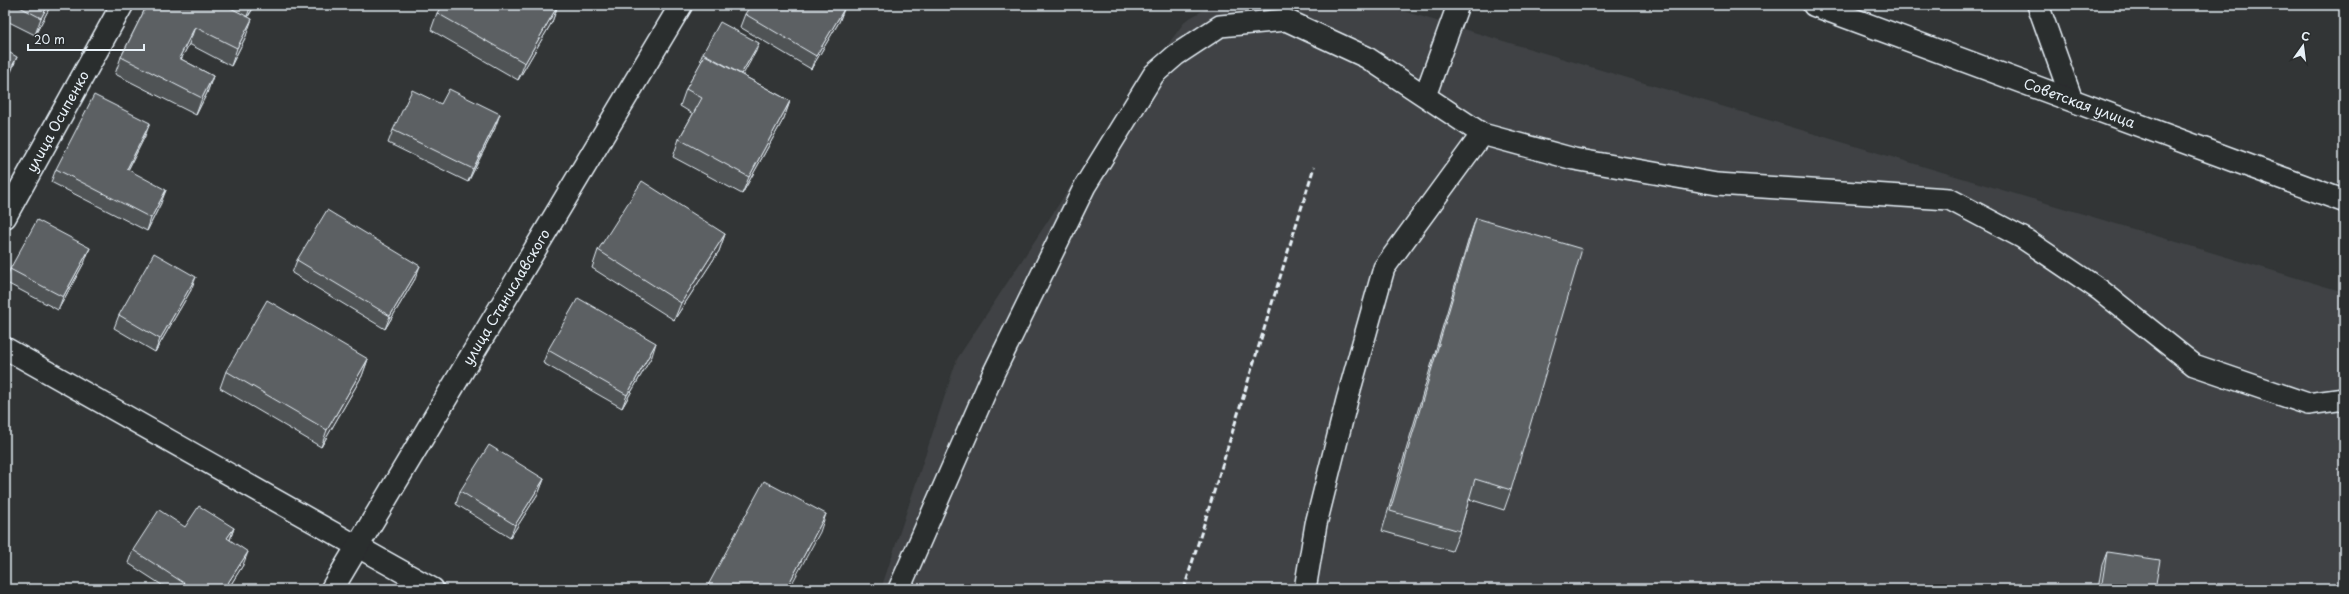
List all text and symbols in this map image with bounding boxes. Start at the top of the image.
scale bar [28,26,144,52]
north arrow [2283,26,2323,66]
text: С [2299,27,2312,45]
text: 20 m [34,30,65,48]
street label: улица Осипенко [21,66,94,176]
street label: Советская улица [2021,72,2139,133]
street label: улица Станиславского [457,225,555,369]

